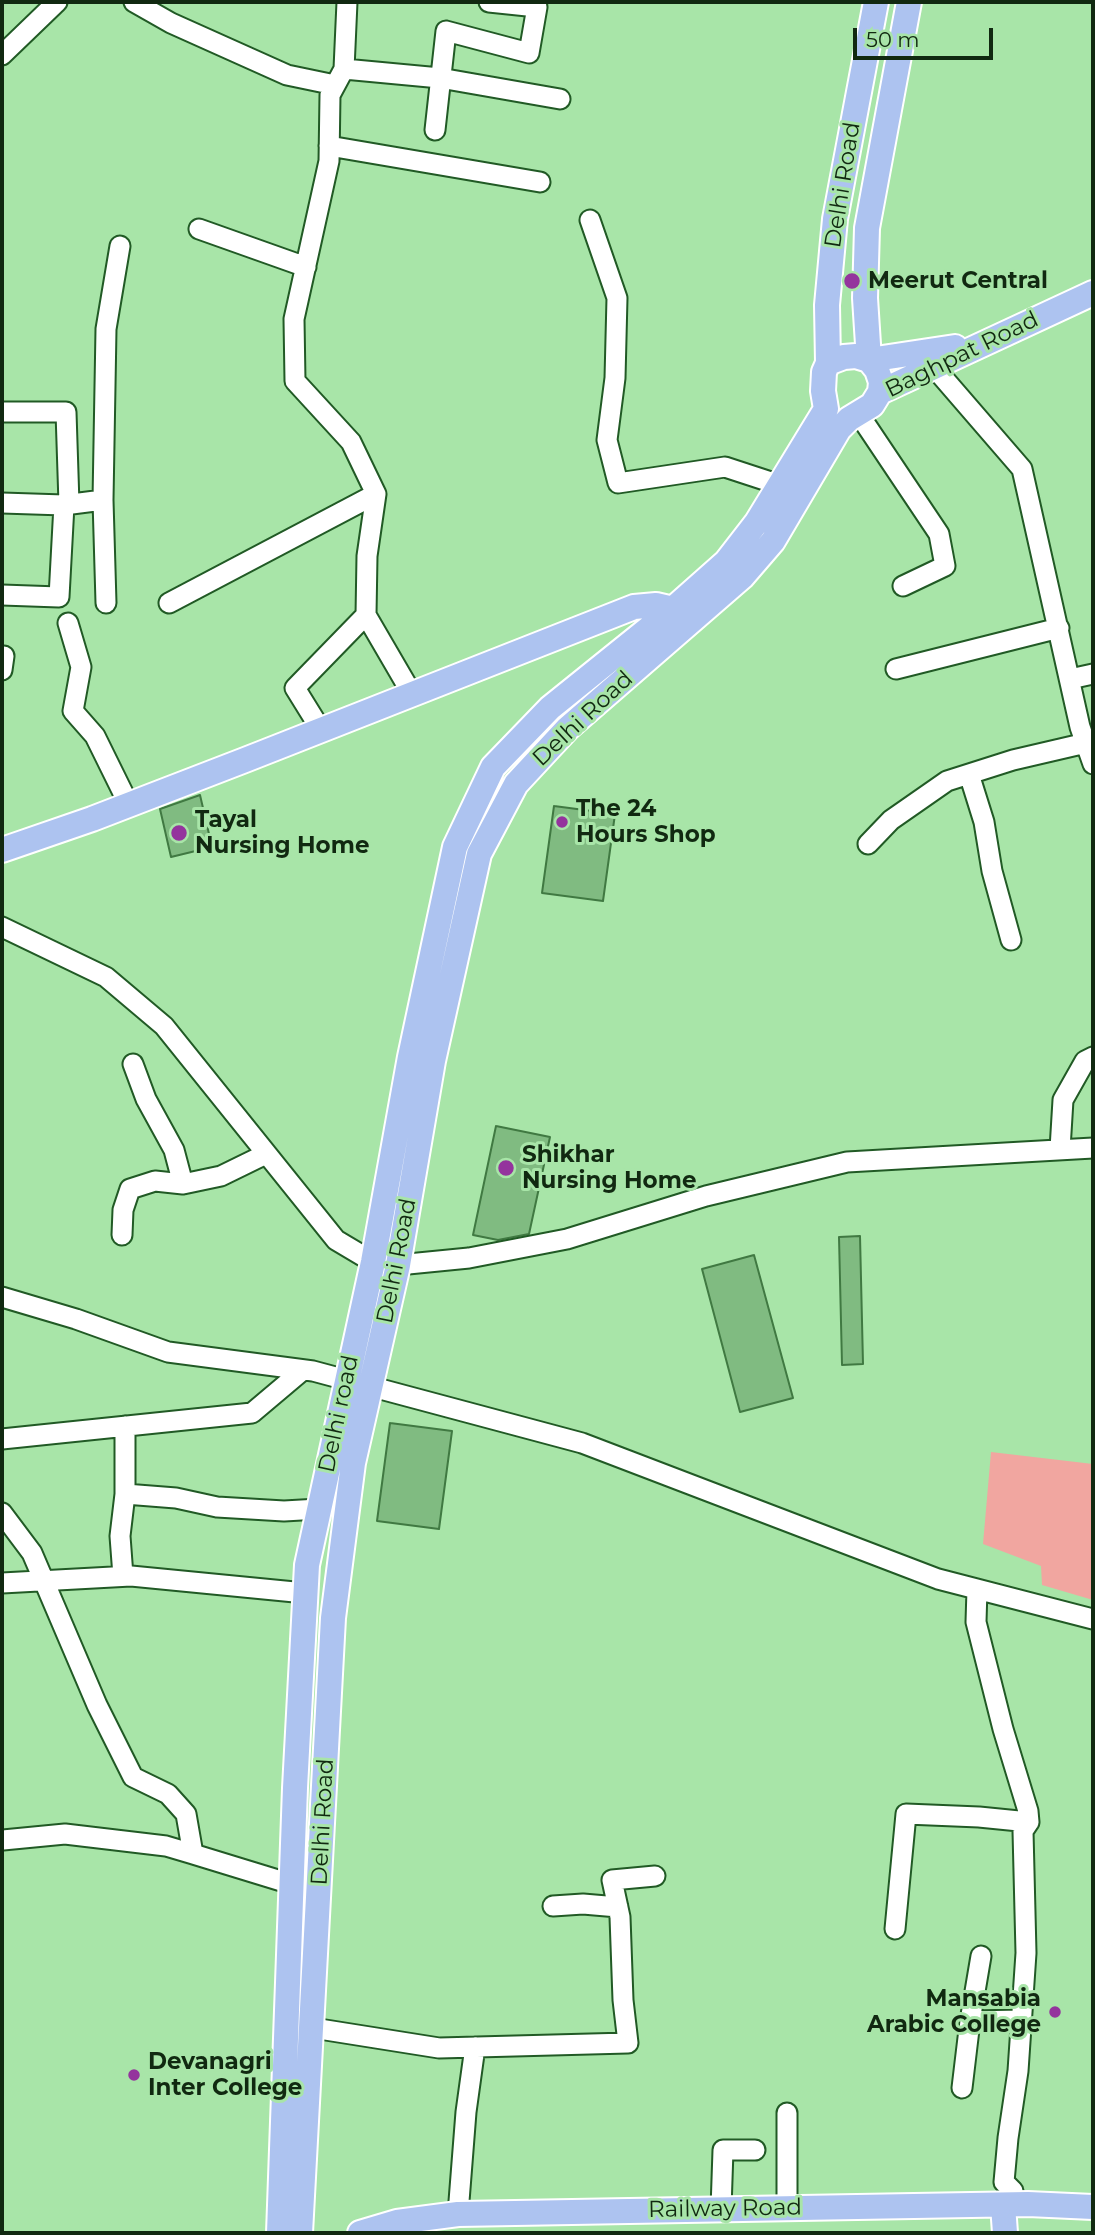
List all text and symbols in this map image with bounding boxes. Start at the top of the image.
scale bar [857,14,997,58]
text: 50 m [866,27,920,52]
street label: Delhi Road [819,120,867,250]
place label: Meerut Central [868,267,1048,295]
marker: Meerut Central [842,271,862,291]
street label: Baghpat Road [881,306,1043,404]
street label: Delhi Road [527,666,639,772]
place label: The 24 Hours Shop [576,795,716,849]
place label: Tayal Nursing Home [195,806,369,860]
marker: The 24 Hours Shop [554,814,570,830]
marker: Tayal Nursing Home [169,823,189,843]
place label: Shikhar Nursing Home [522,1141,696,1195]
marker: Shikhar Nursing Home [496,1158,516,1178]
street label: Delhi Road [371,1196,423,1326]
street label: Delhi road [313,1353,365,1475]
street label: Delhi Road [306,1758,340,1886]
place label: Mansabia Arabic College [867,1985,1041,2039]
marker: Mansabia Arabic College [1047,2004,1063,2020]
place label: Devanagri Inter College [148,2048,302,2102]
marker: Devanagri Inter College [126,2067,142,2083]
street label: Railway Road [648,2194,802,2224]

